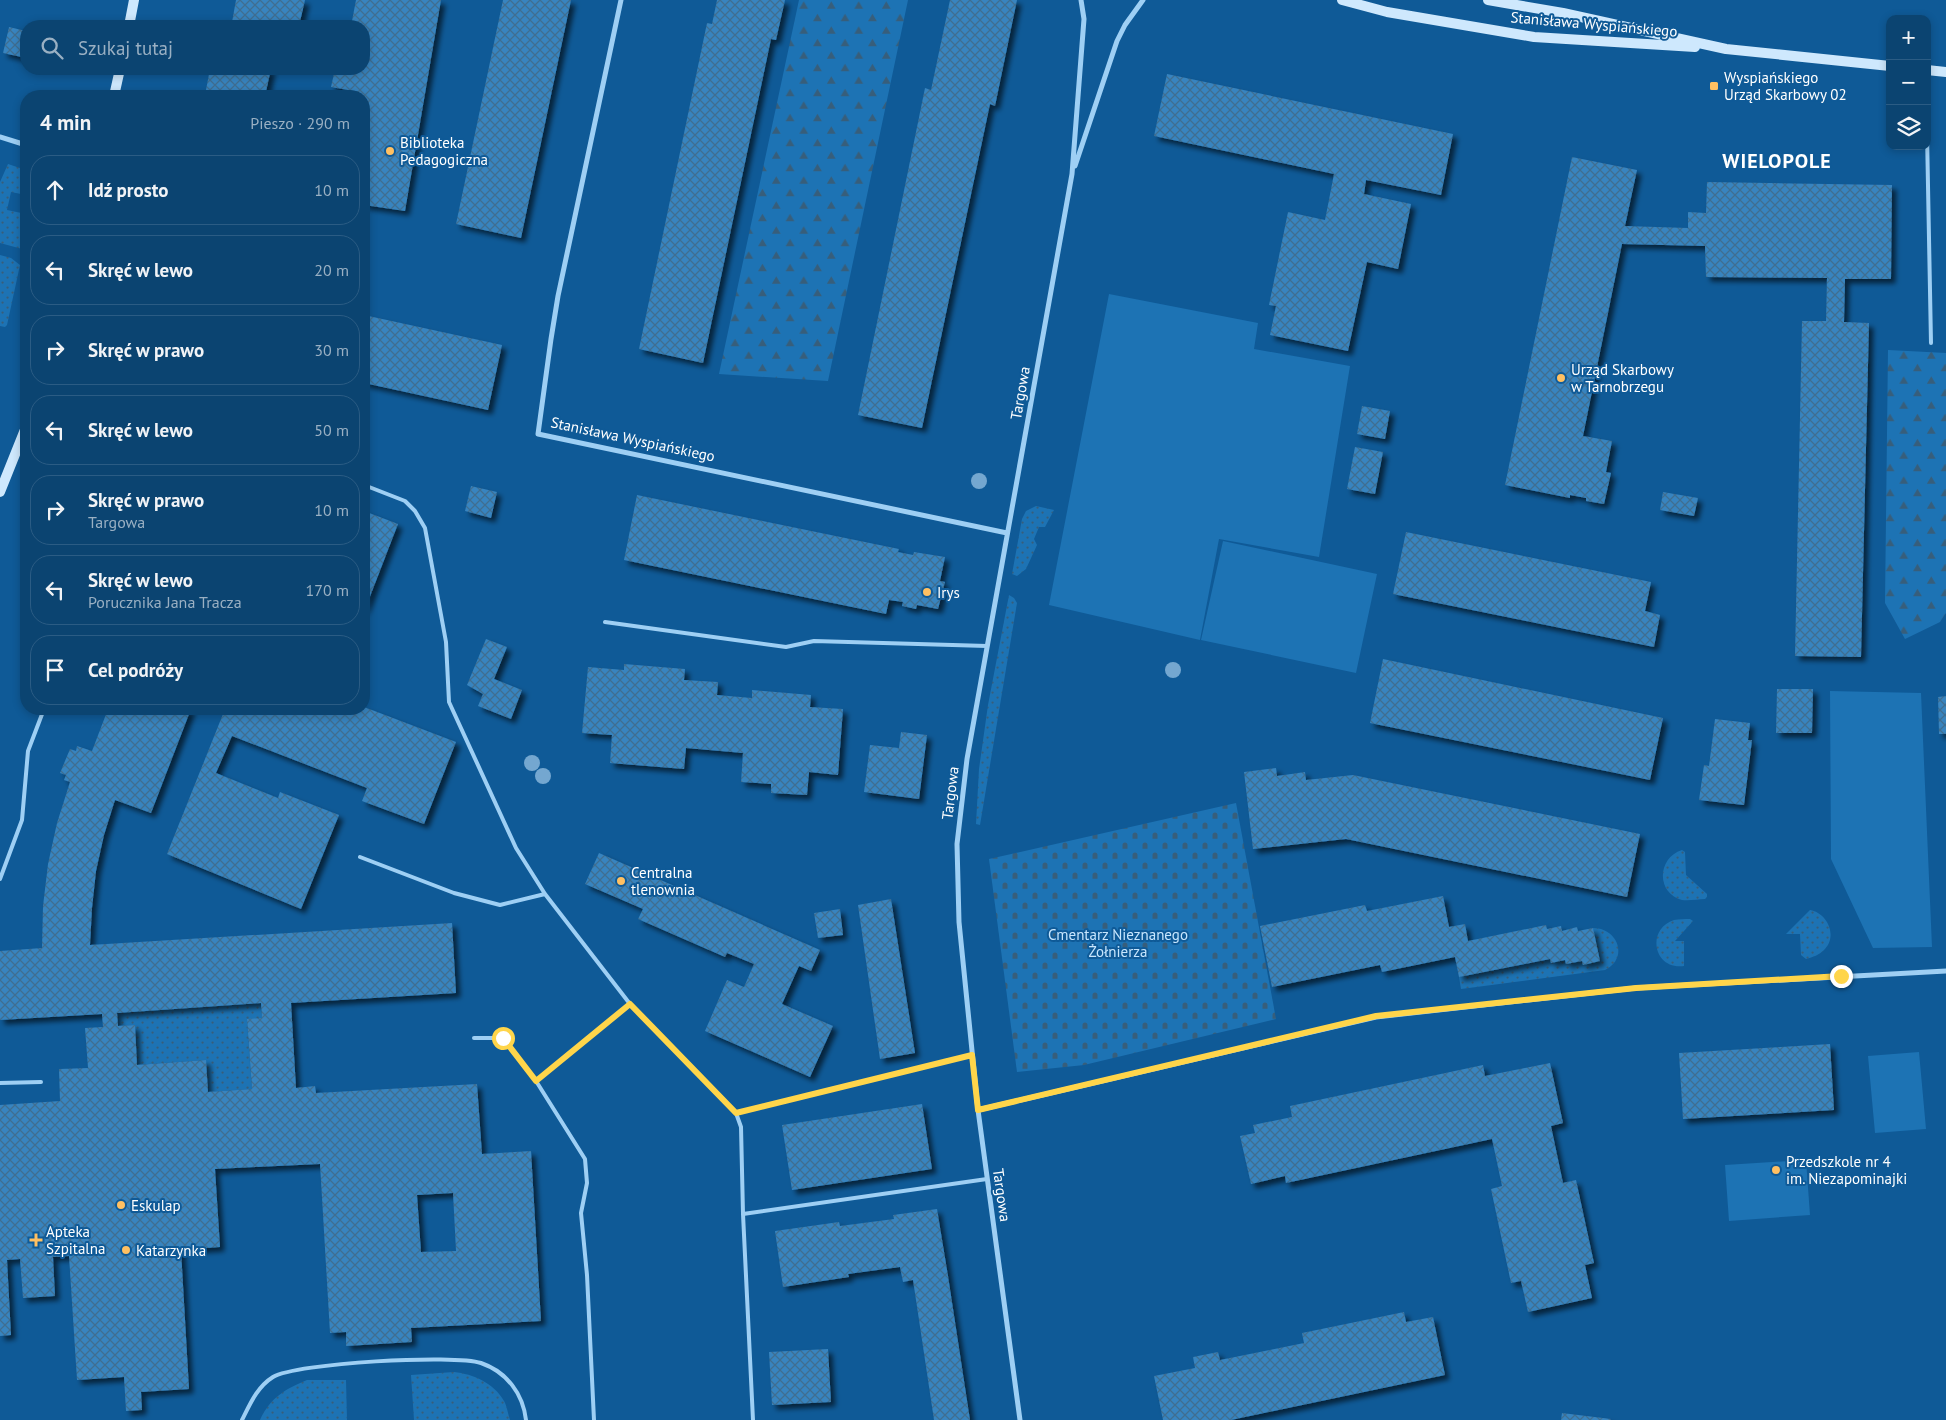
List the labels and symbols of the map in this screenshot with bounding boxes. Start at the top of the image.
street label: Stanisława Wyspiańskiego [1510,7,1678,41]
place label: Wyspiańskiego Urząd Skarbowy 02 [1724,68,1847,104]
marker: Wyspiańskiego Urząd Skarbowy 02 [1708,80,1720,92]
place label: Biblioteka Pedagogiczna [400,133,488,169]
marker: Biblioteka Pedagogiczna [384,145,396,157]
district label: WIELOPOLE [1722,148,1832,174]
place label: Urząd Skarbowy w Tarnobrzegu [1571,360,1674,396]
street label: Targowa [1006,365,1034,421]
marker: Urząd Skarbowy w Tarnobrzegu [1555,372,1567,384]
street label: Stanisława Wyspiańskiego [549,412,717,466]
place label: Irys [937,583,960,602]
marker: Irys [921,586,933,598]
street label: Targowa [937,765,963,821]
place label: Centralna tlenownia [631,863,695,899]
marker: Centralna tlenownia [615,875,627,887]
park label: Cmentarz Nieznanego Żołnierza [1048,925,1188,961]
route end [1830,965,1853,988]
route start [492,1027,515,1050]
place label: Przedszkole nr 4 im. Niezapominajki [1786,1152,1907,1188]
marker: Przedszkole nr 4 im. Niezapominajki [1770,1164,1782,1176]
street label: Targowa [989,1167,1015,1223]
place label: Eskulap [131,1196,181,1215]
marker: Eskulap [115,1199,127,1211]
place label: Apteka Szpitalna [46,1222,105,1258]
marker: Apteka Szpitalna [30,1234,42,1246]
place label: Katarzynka [136,1241,206,1260]
marker: Katarzynka [120,1244,132,1256]

